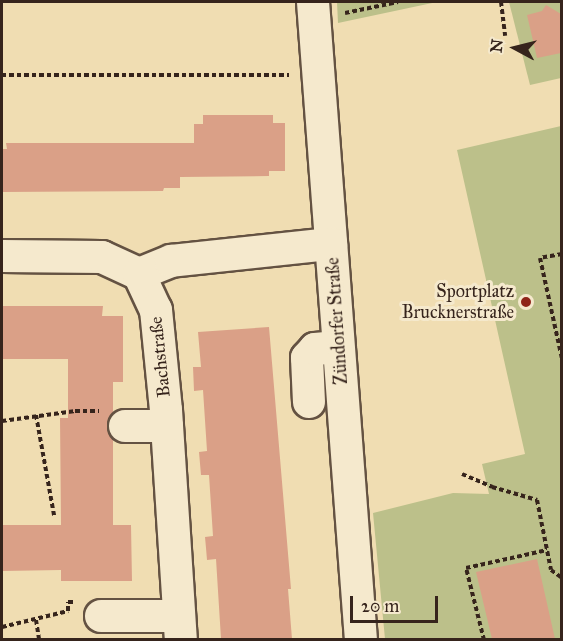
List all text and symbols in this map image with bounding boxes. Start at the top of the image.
north arrow [485,18,545,78]
text: N [486,38,507,54]
street label: Zündorfer Straße [322,257,352,385]
place label: Sportplatz Brucknerstraße [402,281,514,324]
marker: Sportplatz Brucknerstraße [519,295,533,309]
street label: Bachstraße [145,315,175,399]
scale bar [353,584,442,622]
text: 20 m [361,595,399,617]

